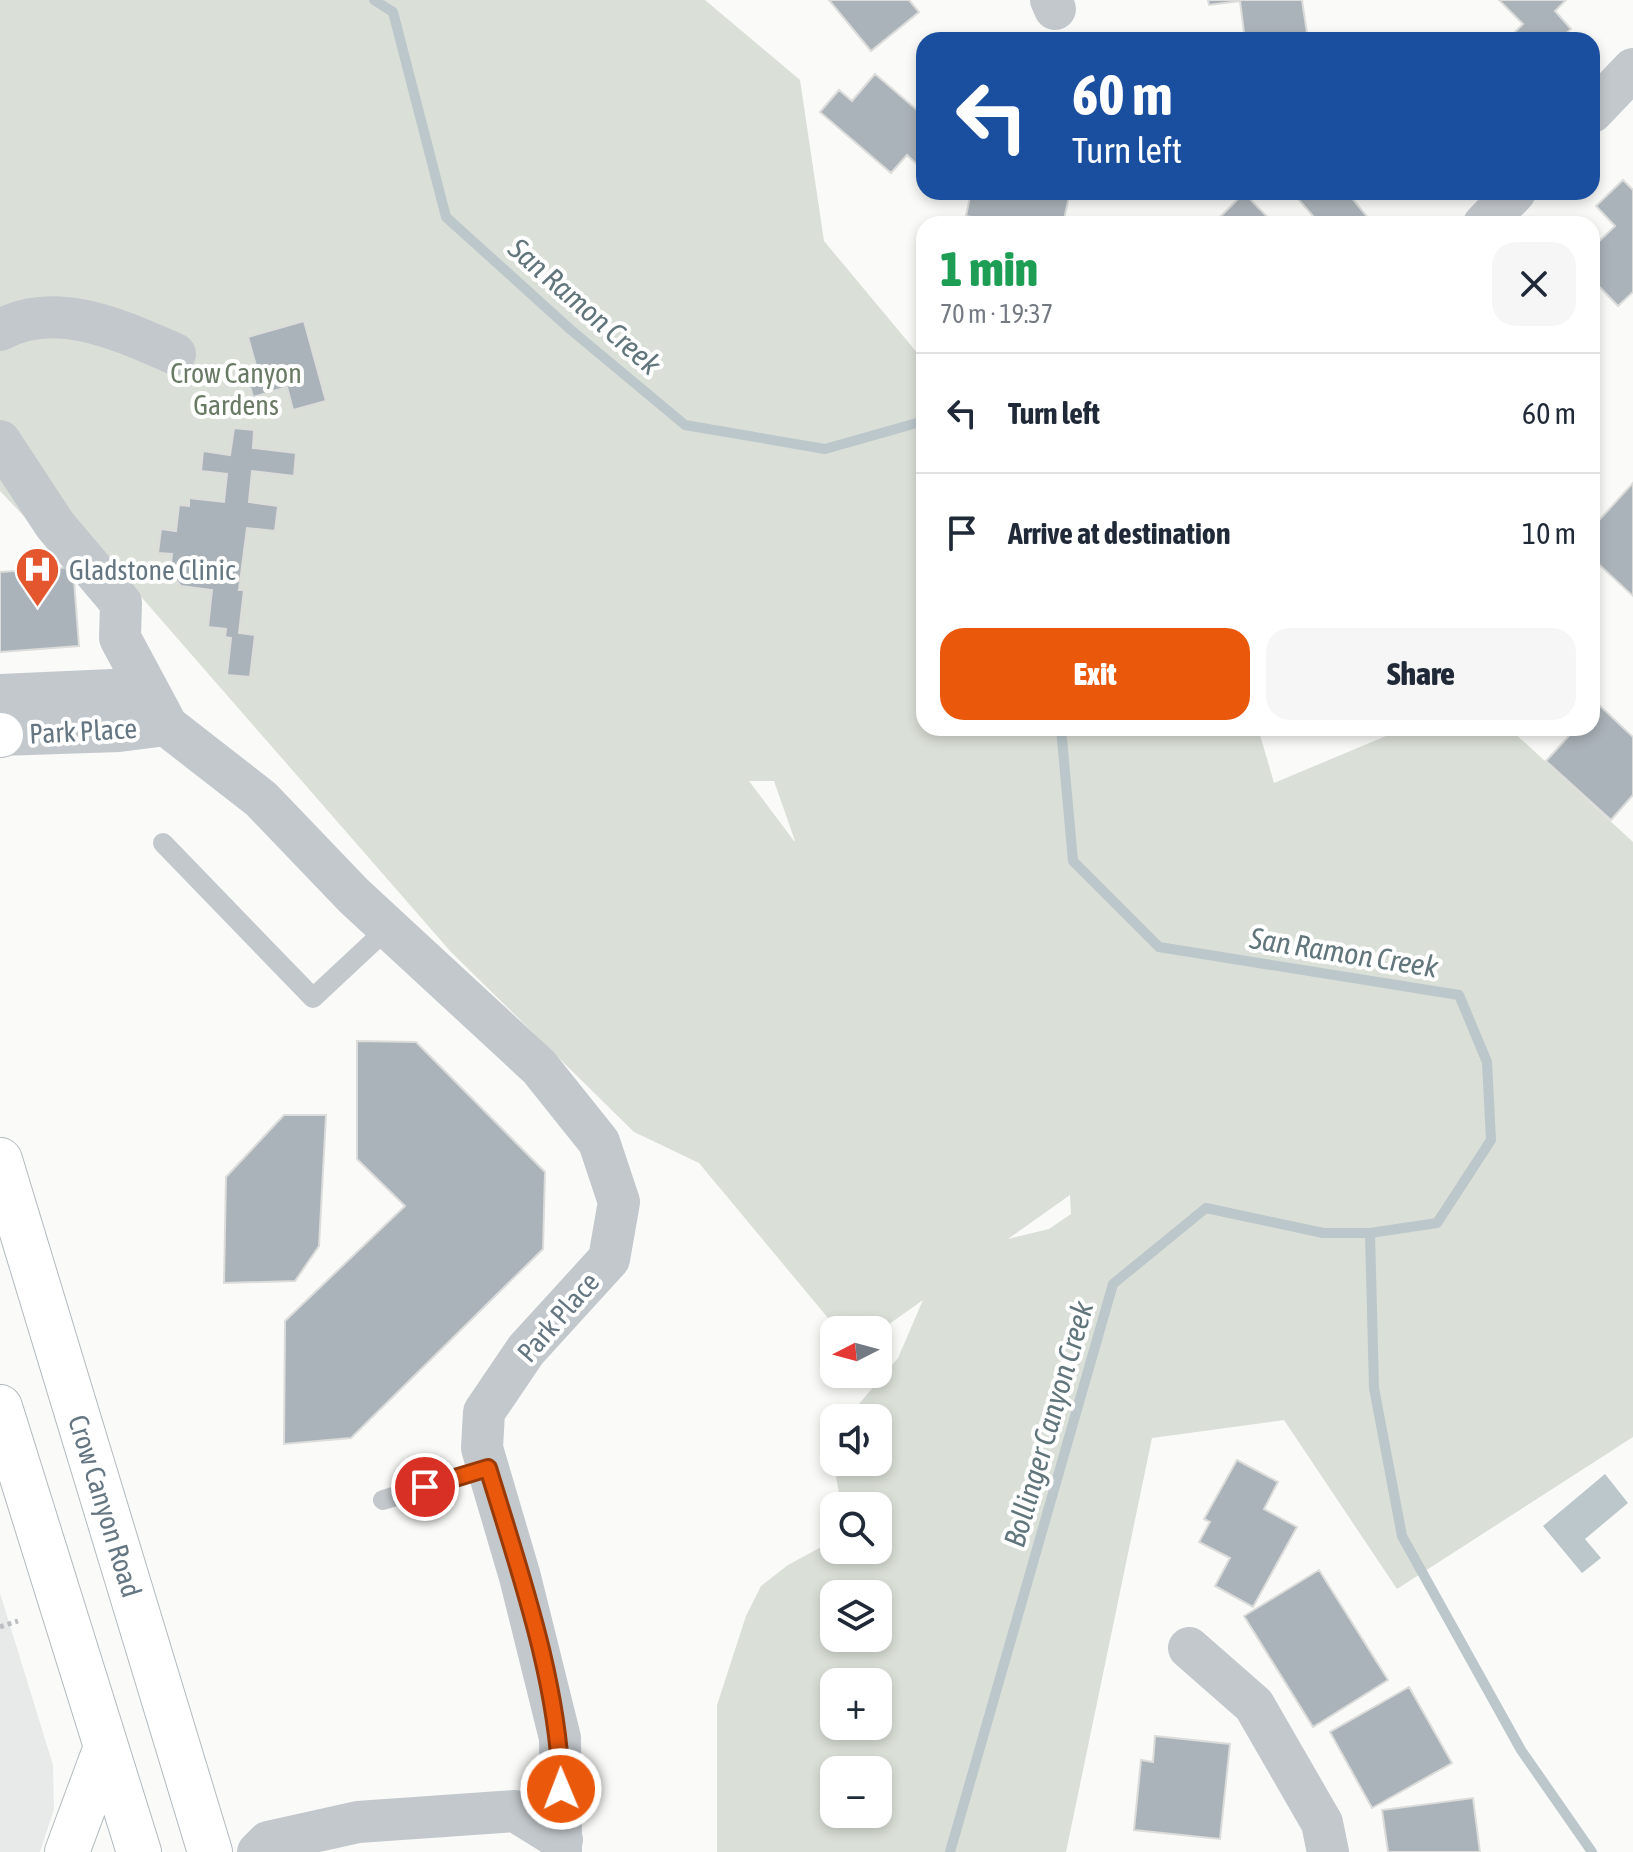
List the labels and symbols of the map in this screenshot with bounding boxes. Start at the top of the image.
water label: San Ramon Creek [501,230,668,382]
park label: Crow Canyon Gardens [170,357,302,421]
hospital icon: Gladstone Clinic [14,546,62,609]
place label: Gladstone Clinic [69,554,236,586]
street label: Park Place [28,712,138,750]
water label: San Ramon Creek [1247,920,1441,984]
street label: Park Place [511,1266,605,1368]
water label: Bollinger Canyon Creek [997,1297,1100,1551]
north arrow [820,1316,892,1388]
street label: Crow Canyon Road [62,1411,148,1601]
pin [391,1453,459,1521]
position arrow [519,1747,603,1831]

